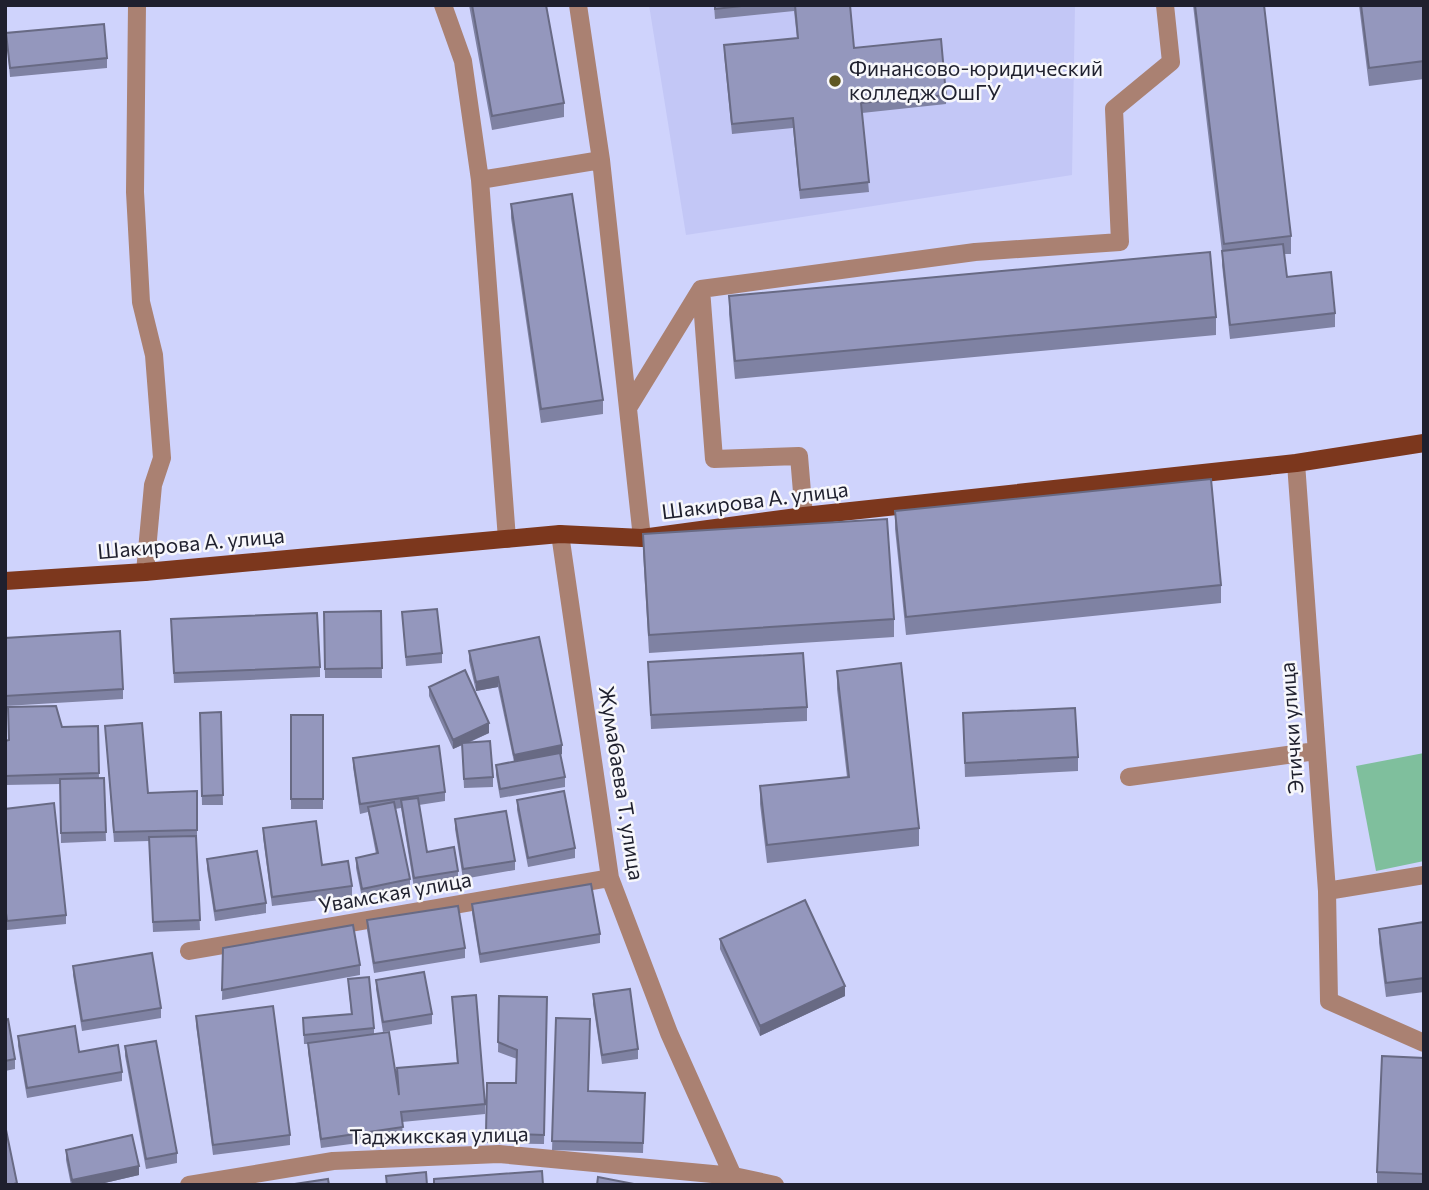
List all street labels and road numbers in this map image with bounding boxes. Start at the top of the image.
street label: Шакирова А. улица [660,476,850,523]
street label: Шакирова А. улица [96,522,286,563]
street label: Этички улица [1273,661,1308,795]
street label: Жумабаева Т. улица [595,684,650,882]
street label: Увамская улица [316,866,473,917]
street label: Таджикская улица [349,1120,529,1149]

